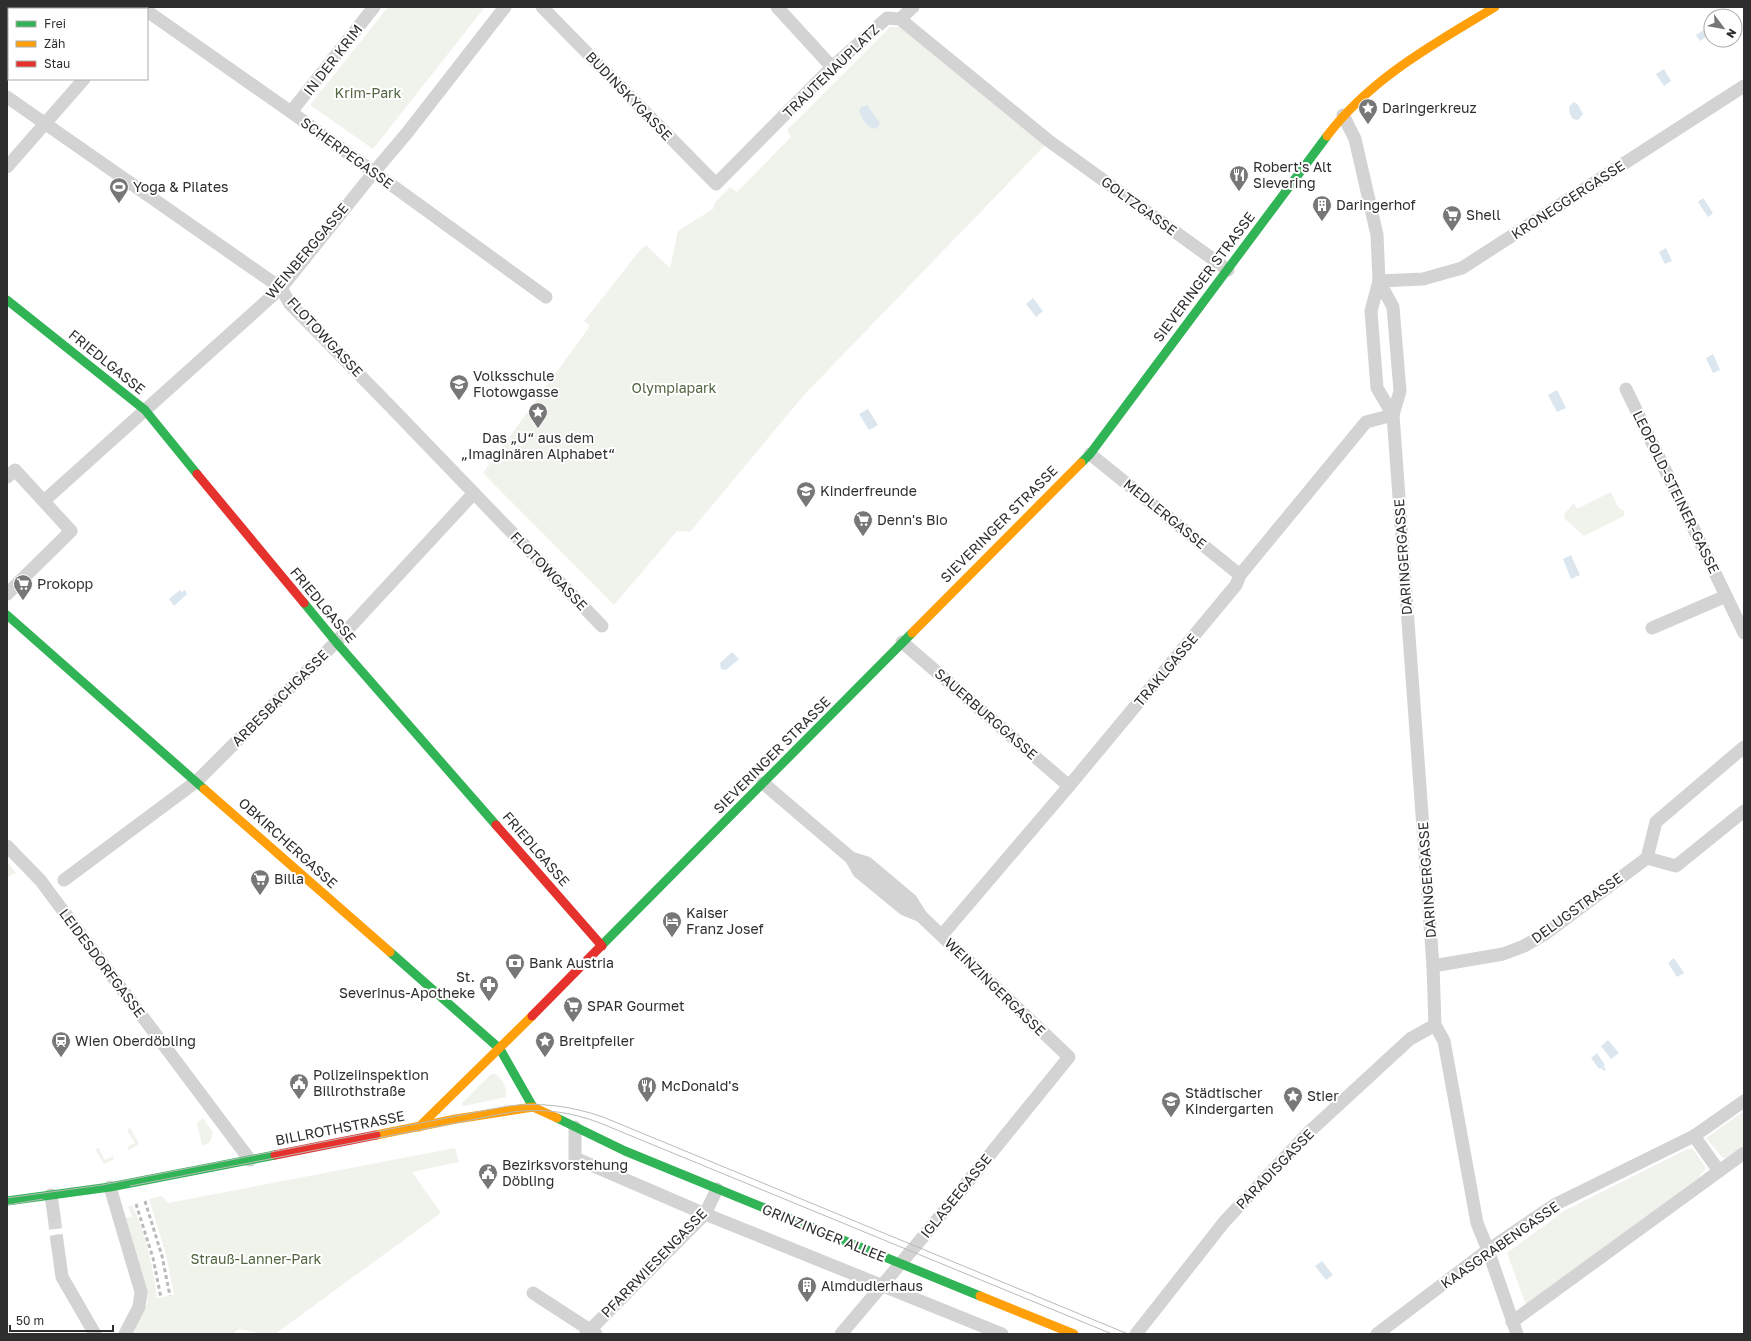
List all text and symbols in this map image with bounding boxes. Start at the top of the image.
legend [8,8,148,80]
north arrow [1703,8,1743,48]
text: Frei [44,16,66,31]
street label: TRAUTENAUPLATZ [779,20,882,121]
street label: IN DER KRIM [300,21,366,99]
text: N [1724,27,1740,41]
text: Zäh [44,36,65,51]
street label: BUDINSKYGASSE [583,48,676,144]
text: Stau [44,56,70,71]
park label: Krim-Park [335,84,402,101]
place icon: Daringerkreuz [1357,97,1379,125]
place label: Daringerkreuz [1382,99,1477,116]
street label: SCHERPEGASSE [298,113,397,192]
street label: KRONEGGERGASSE [1508,157,1628,243]
place label: Robert's Alt Sievering [1253,158,1332,191]
restaurant icon: Robert's Alt Sievering [1228,164,1250,192]
street label: GOLTZGASSE [1098,172,1180,239]
sports icon: Yoga & Pilates [108,176,130,204]
place label: Yoga & Pilates [133,178,228,195]
building icon: Daringerhof [1311,194,1333,222]
place label: Daringerhof [1336,196,1416,213]
street label: WEINBERGGASSE [262,199,352,302]
supermarket icon: Shell [1441,204,1463,232]
place label: Shell [1466,206,1501,223]
street label: SIEVERINGER STRASSE [1149,208,1258,345]
street label: FLOTOWGASSE [284,293,367,380]
street label: FRIEDLGASSE [66,326,149,398]
place label: Volksschule Flotowgasse [473,367,559,400]
school or university icon: Volksschule Flotowgasse [448,373,470,401]
park label: Olympiapark [632,379,717,396]
place icon: Das „U“ aus dem „Imaginären Alphabet“ [527,401,549,429]
street label: LEOPOLD-STEINER-GASSE [1630,408,1723,576]
place label: Das „U“ aus dem „Imaginären Alphabet“ [461,429,615,462]
street label: SIEVERINGER STRASSE [937,462,1061,586]
street label: MEDLERGASSE [1120,475,1210,552]
school or university icon: Kinderfreunde [795,480,817,508]
place label: Kinderfreunde [820,482,917,499]
street label: DARINGERGASSE [1390,498,1415,616]
supermarket icon: Denn's Bio [852,509,874,537]
place label: Denn's Bio [877,511,948,528]
street label: FLOTOWGASSE [507,528,591,614]
street label: FRIEDLGASSE [287,563,360,646]
supermarket icon: Prokopp [12,573,34,601]
place label: Prokopp [37,575,93,592]
street label: TRAKLGASSE [1130,630,1201,710]
street label: ARBESBACHGASSE [228,646,331,749]
street label: SAUERBURGGASSE [932,664,1041,763]
street label: SIEVERINGER STRASSE [710,693,834,817]
street label: OBKIRCHERGASSE [236,794,341,891]
street label: FRIEDLGASSE [499,808,573,889]
street label: DARINGERGASSE [1414,821,1439,939]
supermarket icon: Billa [249,868,271,896]
street label: DELUGSTRASSE [1528,869,1626,946]
place label: Billa [274,870,304,887]
place label: Kaiser Franz Josef [686,904,764,937]
street label: LEIDESDORFGASSE [56,905,149,1020]
hotel icon: Kaiser Franz Josef [661,910,683,938]
street label: WEINZINGERGASSE [941,934,1049,1039]
bank icon: Bank Austria [504,952,526,980]
place label: Bank Austria [529,954,614,971]
place label: St. Severinus-Apotheke [339,968,475,1001]
pharmacy icon: St. Severinus-Apotheke [478,974,500,1002]
supermarket icon: SPAR Gourmet [562,995,584,1023]
place label: SPAR Gourmet [587,997,685,1014]
station icon: Wien Oberdöbling [50,1030,72,1058]
place icon: Breitpfeiler [534,1030,556,1058]
place label: Wien Oberdöbling [75,1032,196,1049]
place label: Breitpfeiler [559,1032,635,1049]
place label: Polizeiinspektion Billrothstraße [313,1066,429,1099]
public building icon: Polizeiinspektion Billrothstraße [288,1072,310,1100]
restaurant icon: McDonald's [636,1075,658,1103]
place label: McDonald's [661,1077,739,1094]
place label: Städtischer Kindergarten [1185,1084,1274,1117]
place icon: Stier [1282,1085,1304,1113]
place label: Stier [1307,1087,1339,1104]
school or university icon: Städtischer Kindergarten [1160,1090,1182,1118]
street label: BILLROTHSTRASSE [274,1107,406,1148]
street label: PARADISGASSE [1232,1125,1317,1212]
street label: IGLASEEGASSE [917,1150,995,1241]
place label: Bezirksvorstehung Döbling [502,1156,628,1189]
public building icon: Bezirksvorstehung Döbling [477,1162,499,1190]
street label: KAASGRABENGASSE [1437,1197,1562,1292]
street label: GRINZINGER ALLEE [760,1200,888,1265]
street label: PFARRWIESENGASSE [597,1205,710,1321]
park label: Strauß-Lanner-Park [190,1250,322,1267]
building icon: Almdudlerhaus [796,1275,818,1303]
place label: Almdudlerhaus [821,1277,923,1294]
scale bar [10,1307,113,1333]
text: 50 m [16,1313,44,1328]

